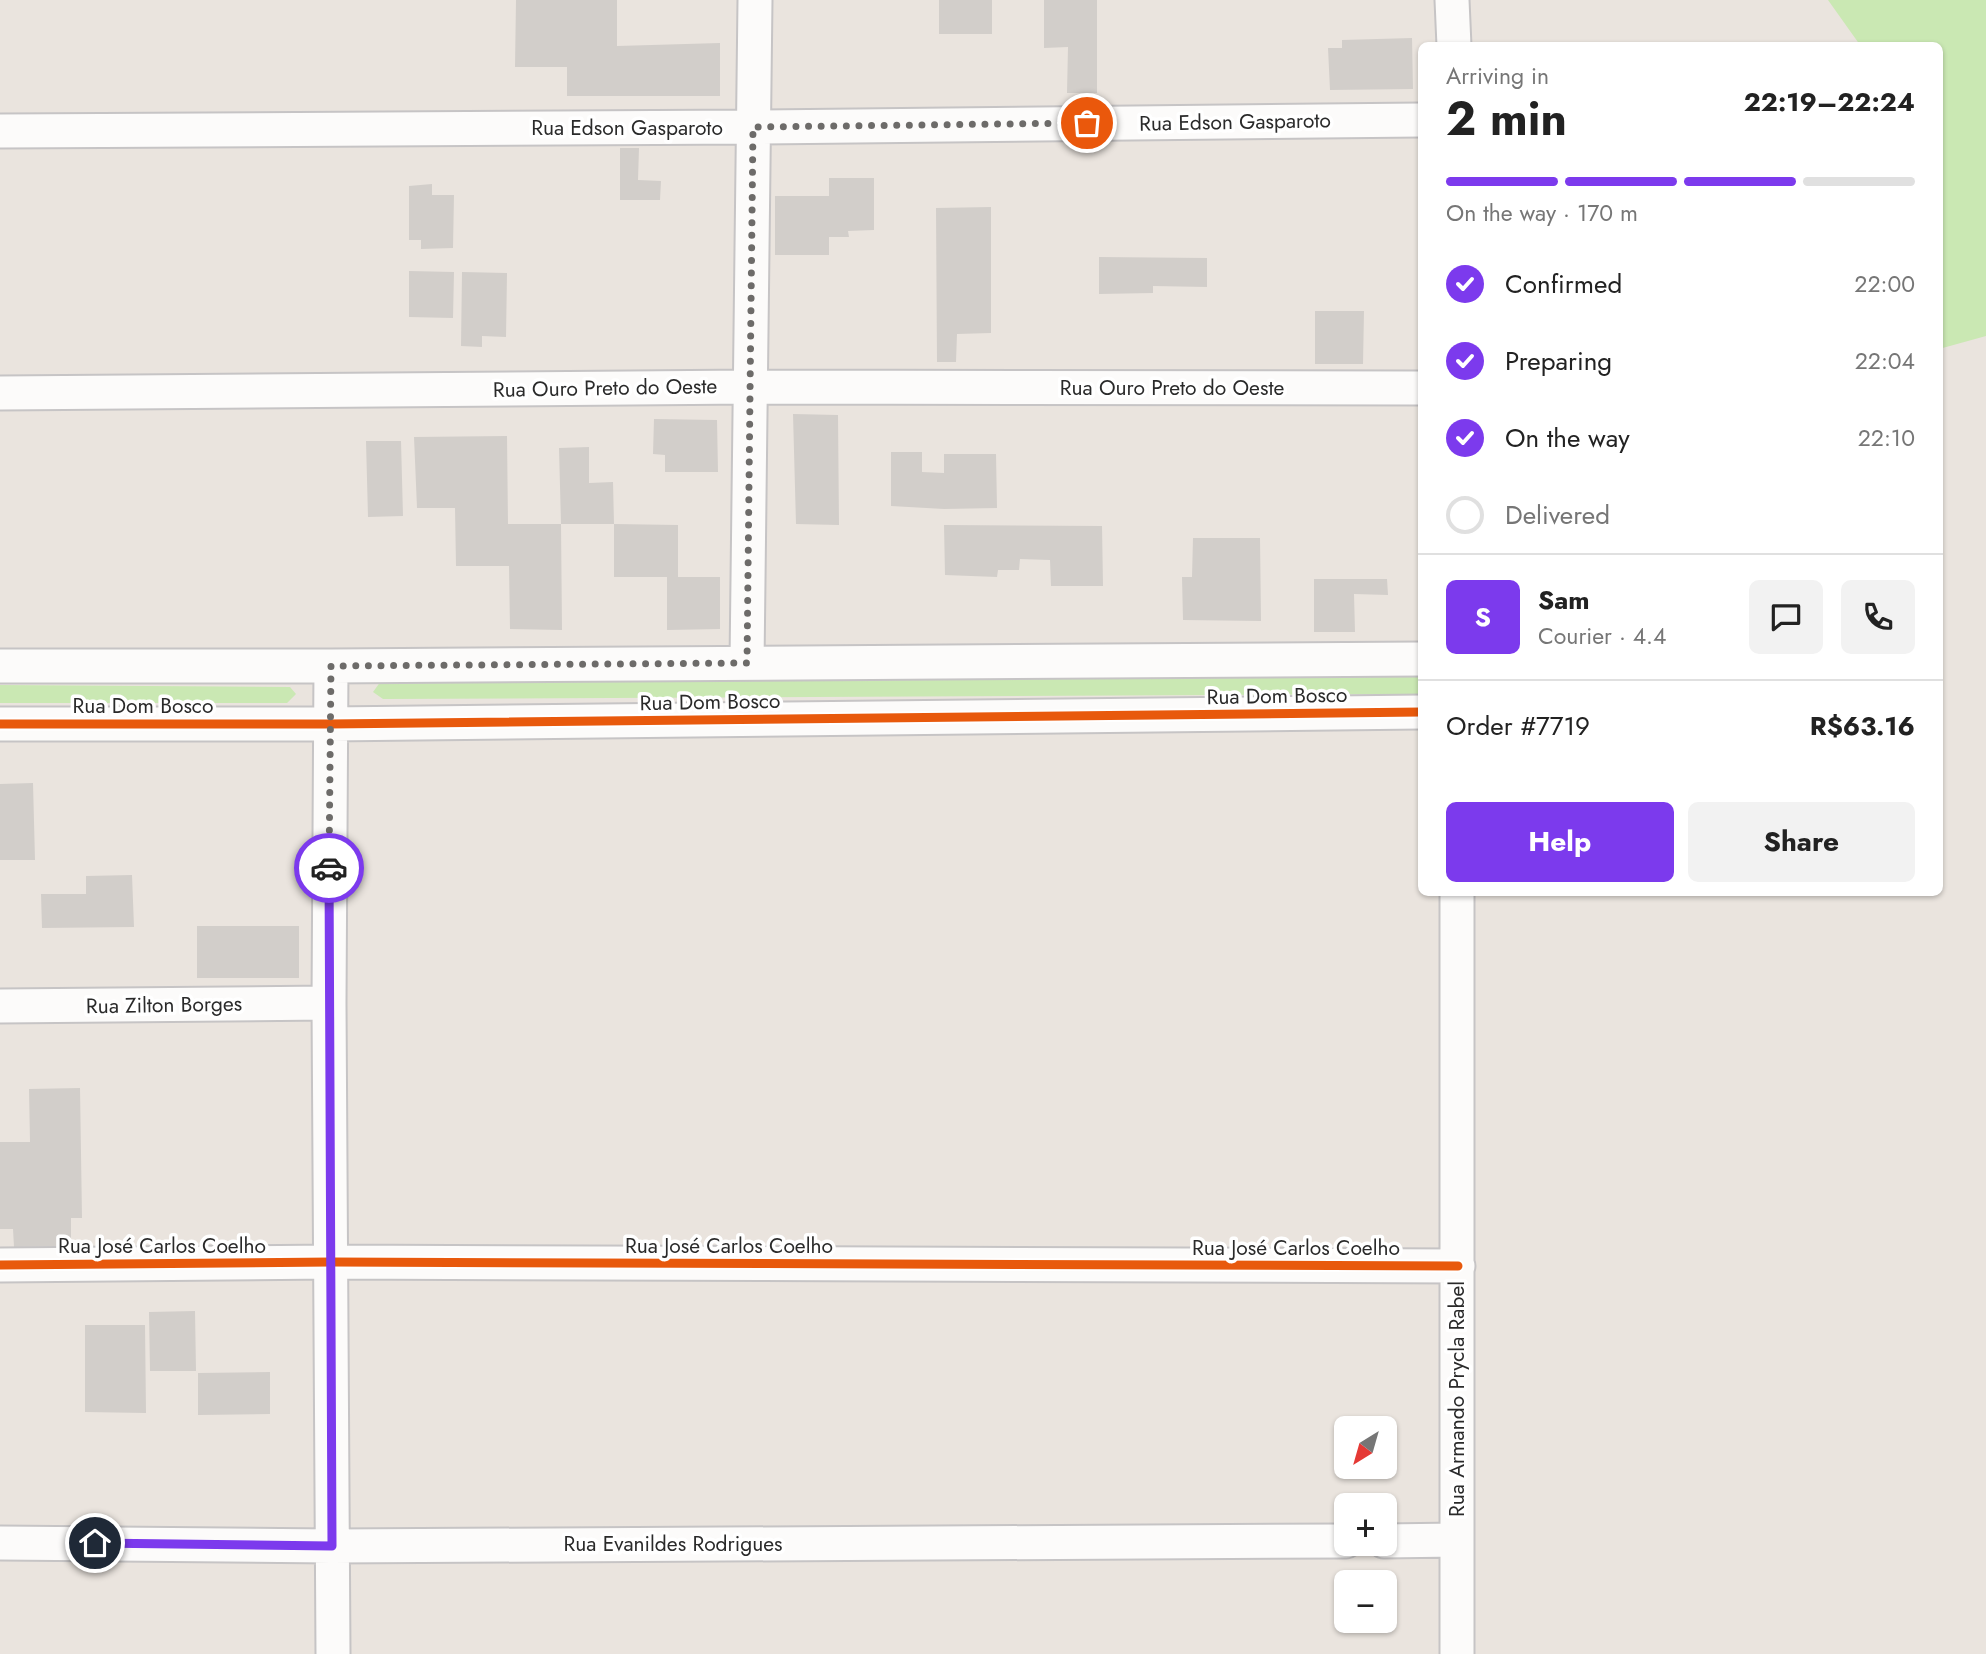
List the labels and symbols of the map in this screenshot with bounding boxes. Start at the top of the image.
pin [1057,93,1117,153]
street label: Rua Edson Gasparoto [1139,105,1331,139]
street label: Rua Edson Gasparoto [531,113,723,143]
street label: Rua Ouro Preto do Oeste [492,371,718,405]
street label: Rua Ouro Preto do Oeste [1060,373,1284,403]
street label: Rua Dom Bosco [1206,680,1348,712]
street label: Rua Dom Bosco [639,686,781,718]
street label: Rua Dom Bosco [73,691,213,721]
courier [294,833,364,903]
street label: Rua Zilton Borges [86,989,242,1021]
street label: Rua José Carlos Coelho [58,1231,266,1261]
street label: Rua José Carlos Coelho [625,1231,833,1261]
street label: Rua José Carlos Coelho [1192,1233,1400,1263]
street label: Rua Armando Prycla Rabel [1442,1281,1472,1517]
north arrow [1334,1416,1396,1479]
pin [65,1513,125,1573]
street label: Rua Evanildes Rodrigues [563,1529,783,1559]

